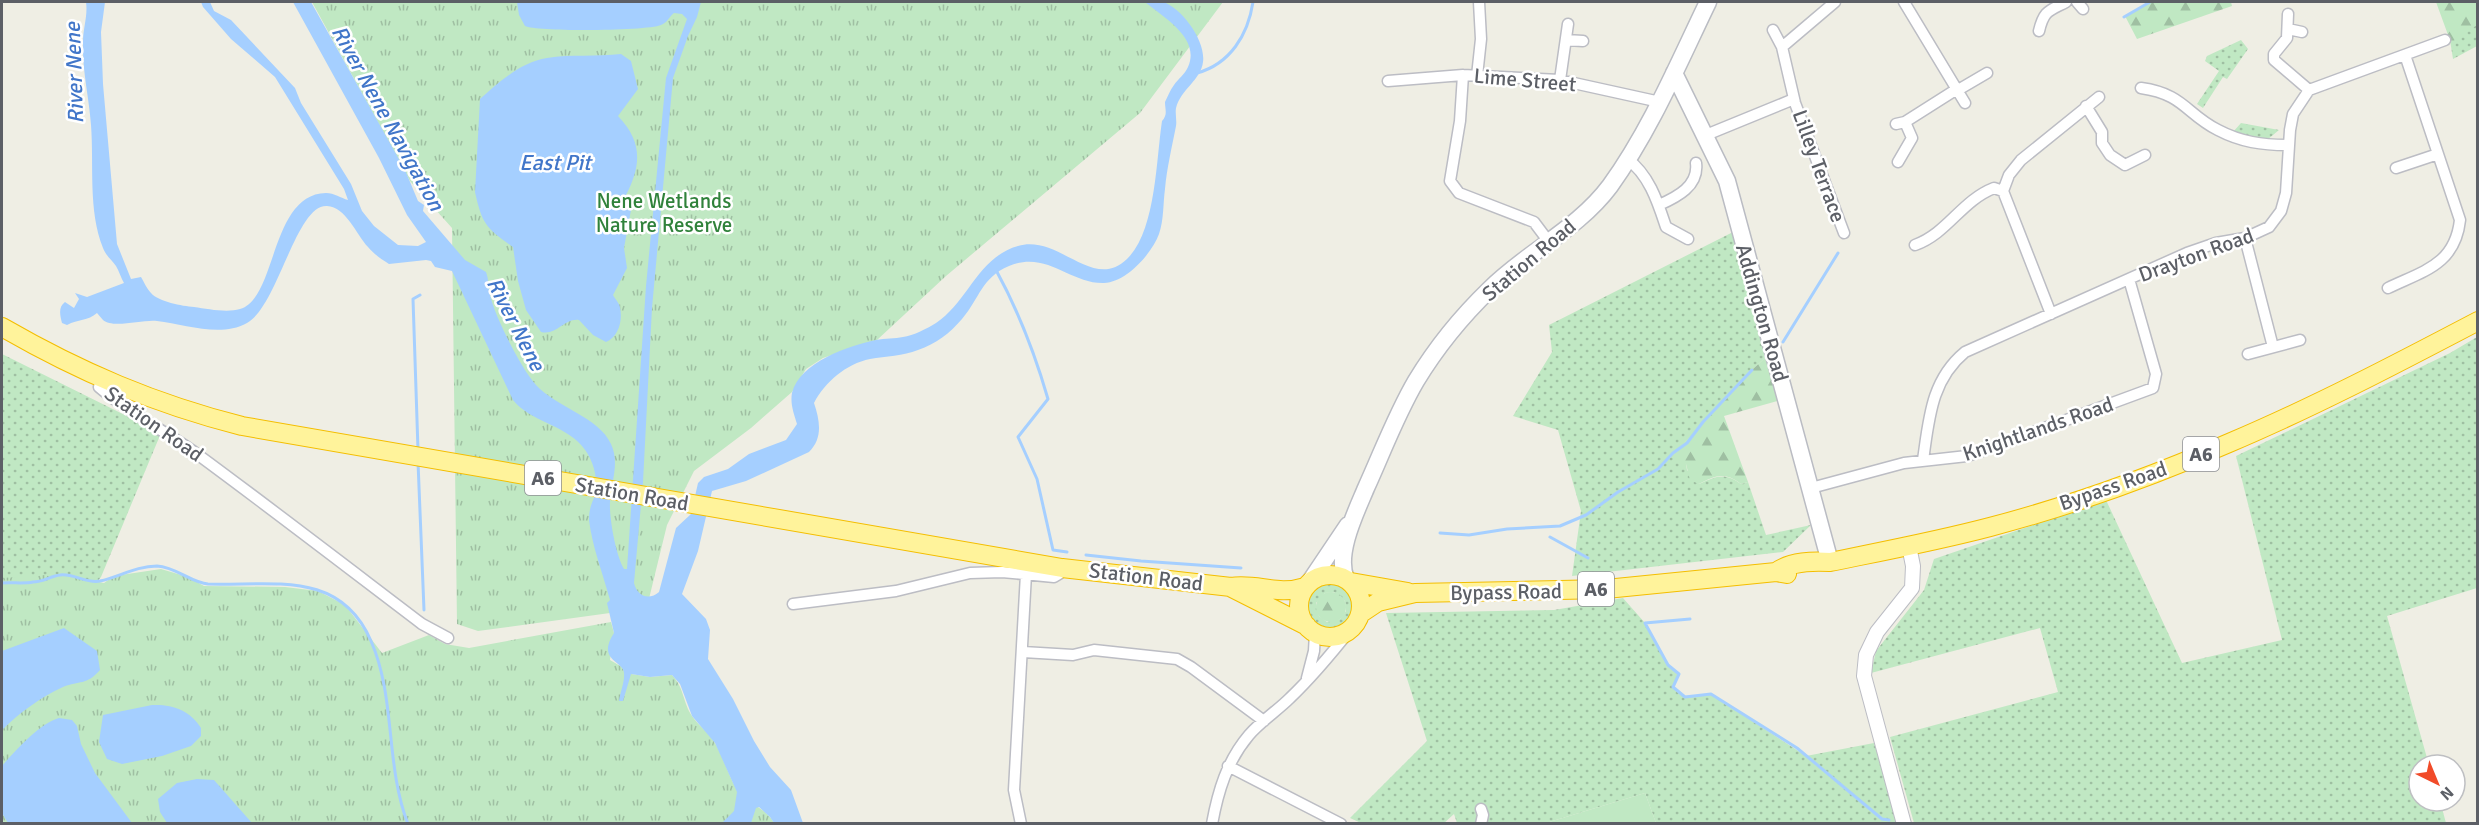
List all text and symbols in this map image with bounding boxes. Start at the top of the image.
water label: River Nene [59,21,89,124]
water label: River Nene Navigation [326,21,451,216]
street label: Lime Street [1473,63,1577,97]
street label: Lilley Terrace [1787,106,1851,226]
water label: East Pit [519,149,593,176]
park label: Nene Wetlands Nature Reserve [596,188,732,238]
street label: Station Road [1477,213,1581,307]
street label: Drayton Road [2135,222,2257,288]
street label: Addington Road [1730,241,1794,385]
water label: River Nene [481,273,552,376]
street label: Station Road [100,380,208,468]
street label: Knightlands Road [1959,391,2117,467]
road number: A6 [2183,437,2219,471]
street label: Bypass Road [2056,455,2170,517]
road number: A6 [525,461,561,495]
street label: Station Road [573,471,691,517]
street label: Station Road [1088,557,1204,597]
road number: A6 [1578,572,1614,606]
street label: Bypass Road [1450,578,1562,606]
north arrow [2407,753,2467,813]
text: N [2436,782,2457,804]

